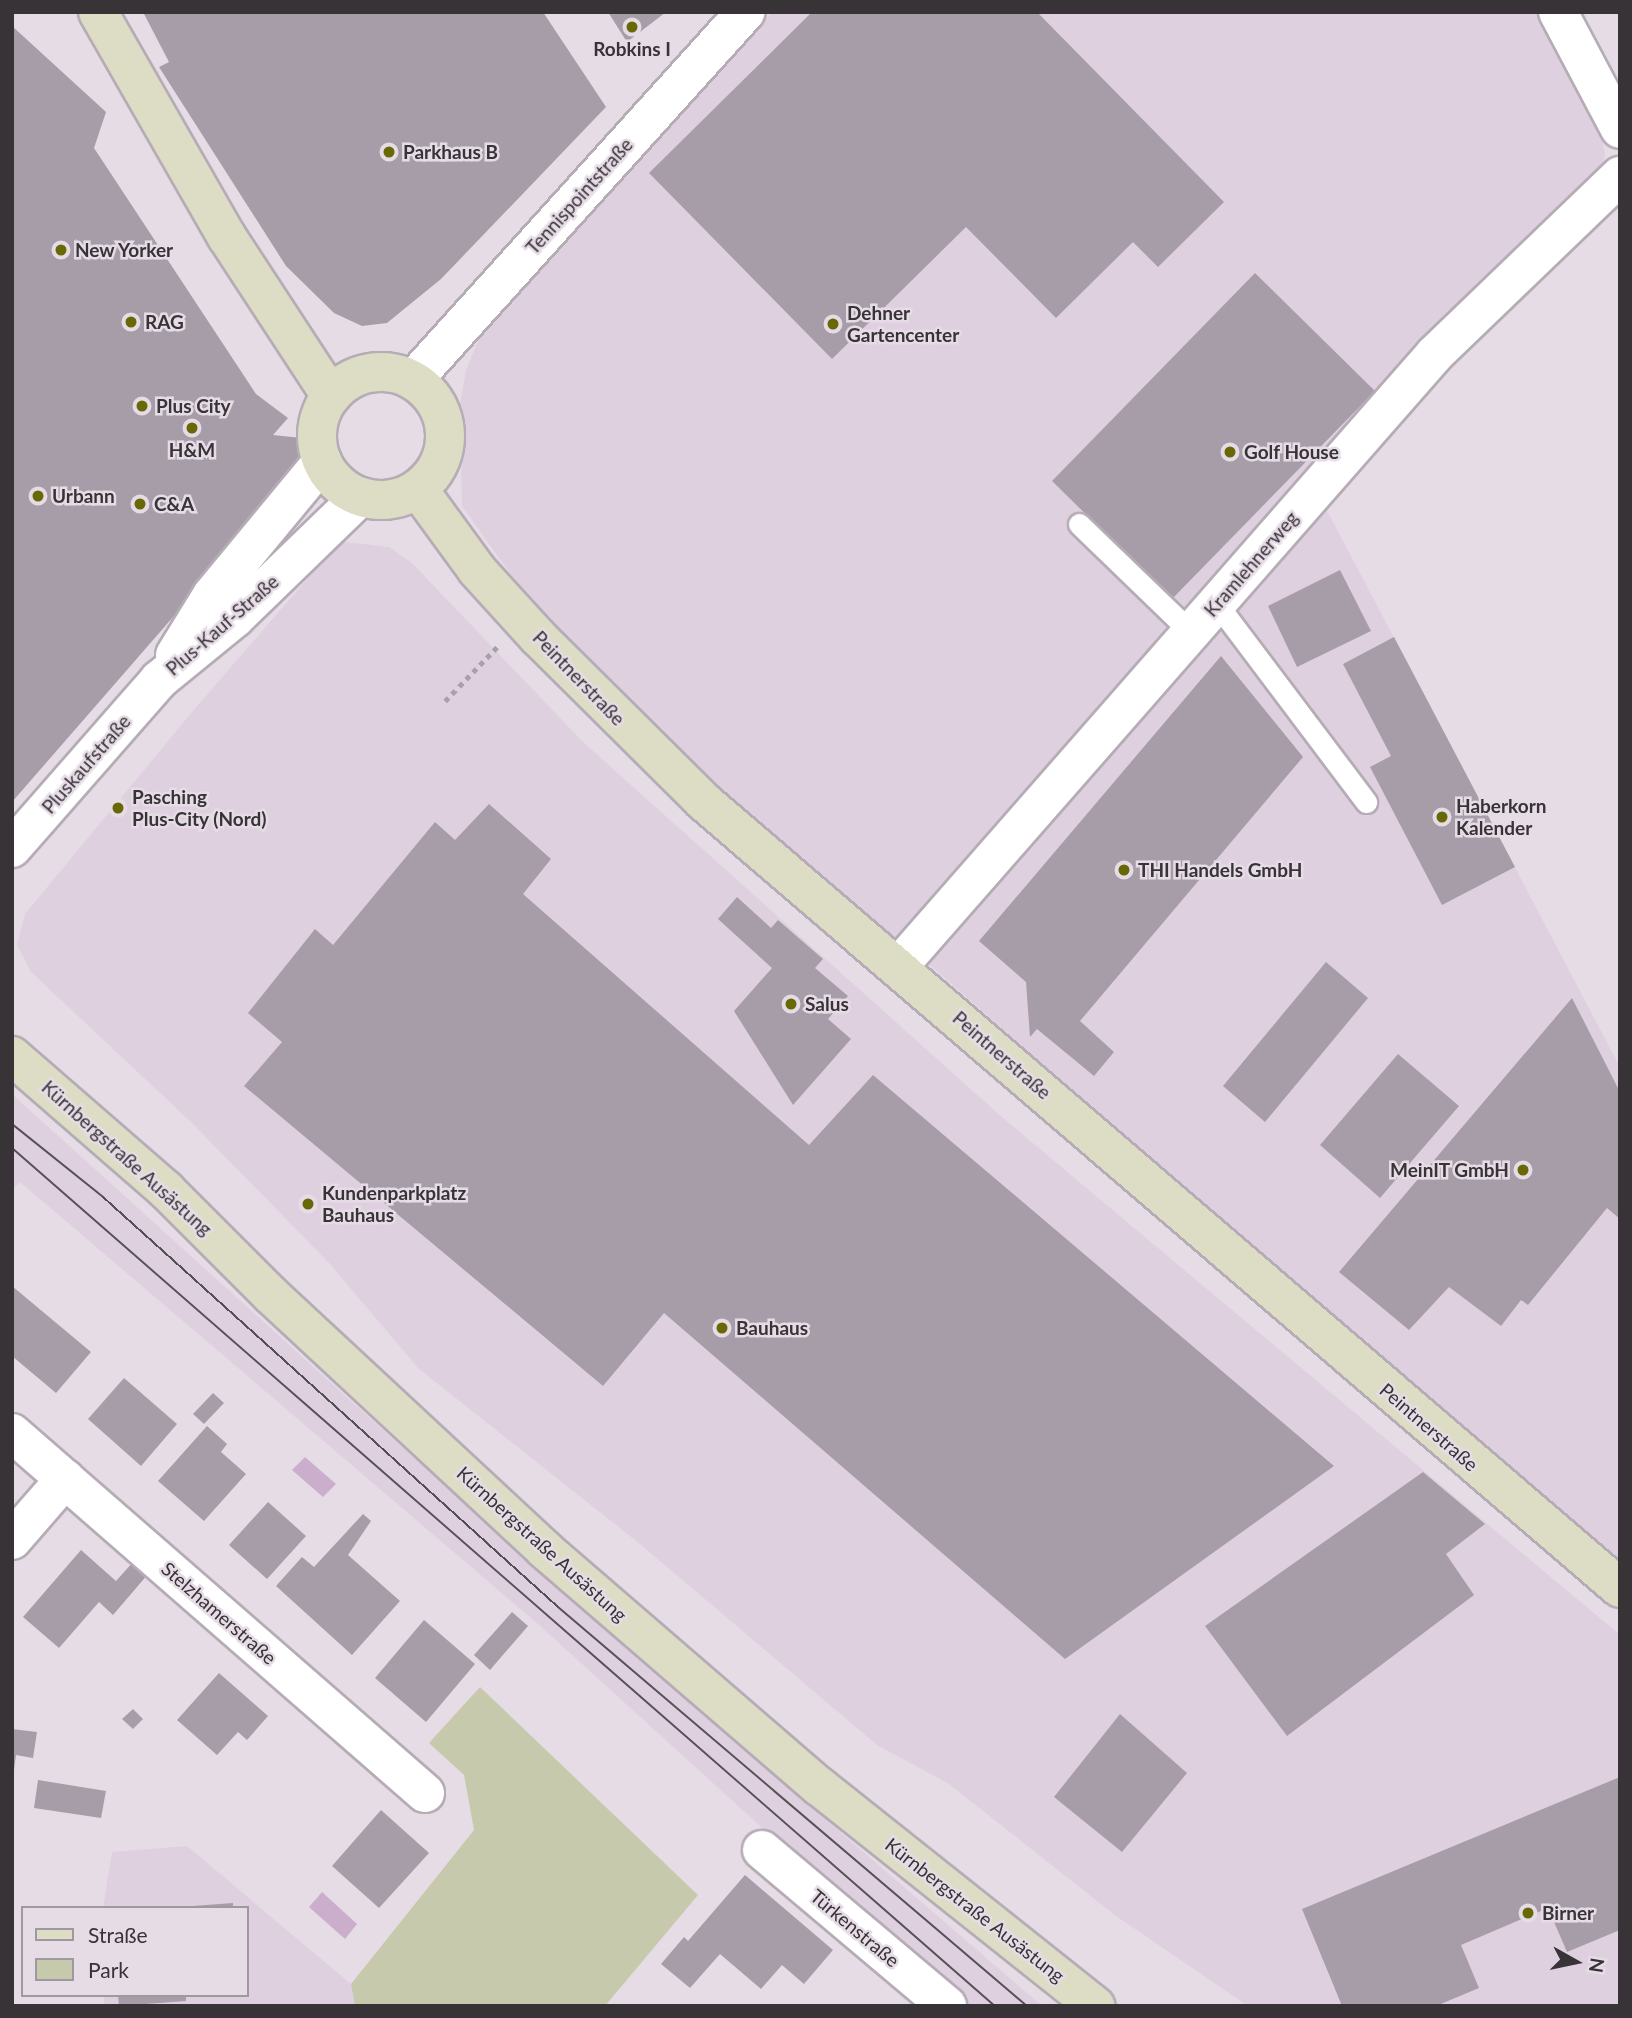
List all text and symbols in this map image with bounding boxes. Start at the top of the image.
marker: Robkins I [624,19,640,35]
place label: Robkins I [593,38,671,60]
street label: Tennispointstraße [521,133,637,259]
place label: Parkhaus B [403,141,498,163]
marker: Parkhaus B [381,144,397,160]
place label: New Yorker [75,239,174,261]
marker: New Yorker [53,242,69,258]
place label: Dehner Gartencenter [847,302,959,346]
place label: RAG [145,311,184,333]
marker: RAG [123,314,139,330]
marker: Dehner Gartencenter [825,316,841,332]
place label: Plus City [156,395,231,417]
marker: Plus City [134,398,150,414]
marker: H&M [184,420,200,436]
place label: H&M [169,439,215,461]
place label: Golf House [1244,441,1339,463]
marker: Golf House [1222,444,1238,460]
place label: Urbann [52,485,115,507]
marker: Urbann [30,488,46,504]
place label: C&A [154,493,194,515]
marker: C&A [132,496,148,512]
street label: Kramlehnerweg [1199,507,1303,621]
street label: Plus-Kauf-Straße [161,570,283,680]
street label: Peintnerstraße [528,626,630,730]
street label: Pluskaufstraße [37,710,135,818]
place label: Pasching Plus-City (Nord) [132,786,267,830]
place label: Haberkorn Kalender [1456,795,1546,839]
marker: Pasching Plus-City (Nord) [110,800,126,816]
marker: Haberkorn Kalender [1434,809,1450,825]
place label: THI Handels GmbH [1138,859,1302,881]
marker: THI Handels GmbH [1116,862,1132,878]
place label: Salus [805,993,849,1015]
marker: Salus [783,996,799,1012]
street label: Peintnerstraße [948,1006,1056,1104]
street label: Kürnbergstraße Ausästung [37,1075,217,1241]
place label: MeinIT GmbH [1389,1159,1509,1181]
marker: MeinIT GmbH [1515,1162,1531,1178]
place label: Kundenparkplatz Bauhaus [322,1182,466,1226]
marker: Kundenparkplatz Bauhaus [300,1196,316,1212]
place label: Bauhaus [736,1317,808,1339]
marker: Bauhaus [714,1320,730,1336]
street label: Peintnerstraße [1375,1378,1483,1476]
street label: Kürnbergstraße Ausästung [452,1461,632,1627]
street label: Stelzhamerstraße [157,1557,281,1669]
street label: Kürnbergstraße Ausästung [881,1833,1069,1987]
street label: Türkenstraße [806,1884,904,1972]
place label: Birner [1542,1902,1594,1924]
marker: Birner [1520,1905,1536,1921]
legend [21,1906,248,1997]
text: Straße [88,1922,148,1947]
north arrow [1541,1927,1611,1997]
text: N [1585,1956,1610,1974]
text: Park [88,1957,129,1982]

